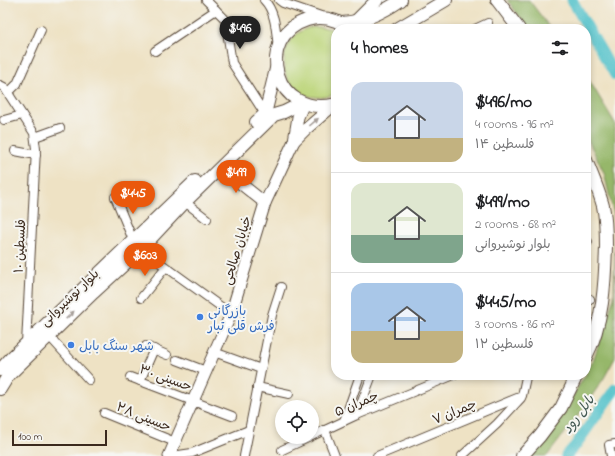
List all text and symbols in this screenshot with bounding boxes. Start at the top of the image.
pin: $496 [216,16,264,50]
text: $496 [229,19,251,38]
text: 4 homes [351,36,409,61]
icon: filters [549,37,571,59]
text: $496/mo [475,90,532,115]
icon: home [383,98,431,146]
text: 4 rooms · 96 m² [475,115,554,134]
one-way arrow [309,117,319,126]
text: فلسطین ۱۴ [475,135,535,154]
pin: $499 [212,160,260,194]
text: $499 [225,163,247,182]
pin: $445 [109,181,157,215]
text: $445 [120,184,146,203]
text: $499/mo [475,190,530,215]
icon: home [383,199,431,247]
street label: خيابان صالحی [218,213,257,287]
text: 2 rooms · 68 m² [475,215,556,234]
street label: فلسطین ۱۰ [10,219,31,274]
text: بلوار نوشیروانی [475,235,551,254]
pin: $603 [121,243,169,277]
text: $603 [133,246,157,265]
street label: بلوار نوشیروانی [36,265,104,331]
text: $445/mo [475,290,536,315]
icon: home [383,299,431,347]
place label: بازرگانی فرش قلی تبار [207,302,275,336]
one-way arrow [65,310,75,320]
marker: بازرگانی فرش قلی تبار [195,312,205,322]
text: 3 rooms · 86 m² [475,315,555,334]
text: فلسطین ۱۲ [475,335,534,354]
place label: شهر سنگ بابل [79,337,154,356]
marker: شهر سنگ بابل [66,340,76,350]
street label: حسینی ۳۰ [137,360,194,397]
street label: چمران ۵ [332,387,382,422]
water label: بابل رود [558,390,601,439]
street label: چمران ۷ [430,395,480,430]
street label: حسینی ۲۸ [113,398,174,437]
map controls [275,400,319,444]
button: locate [275,400,319,444]
scale bar [12,428,107,447]
text: 100 m [18,429,42,445]

